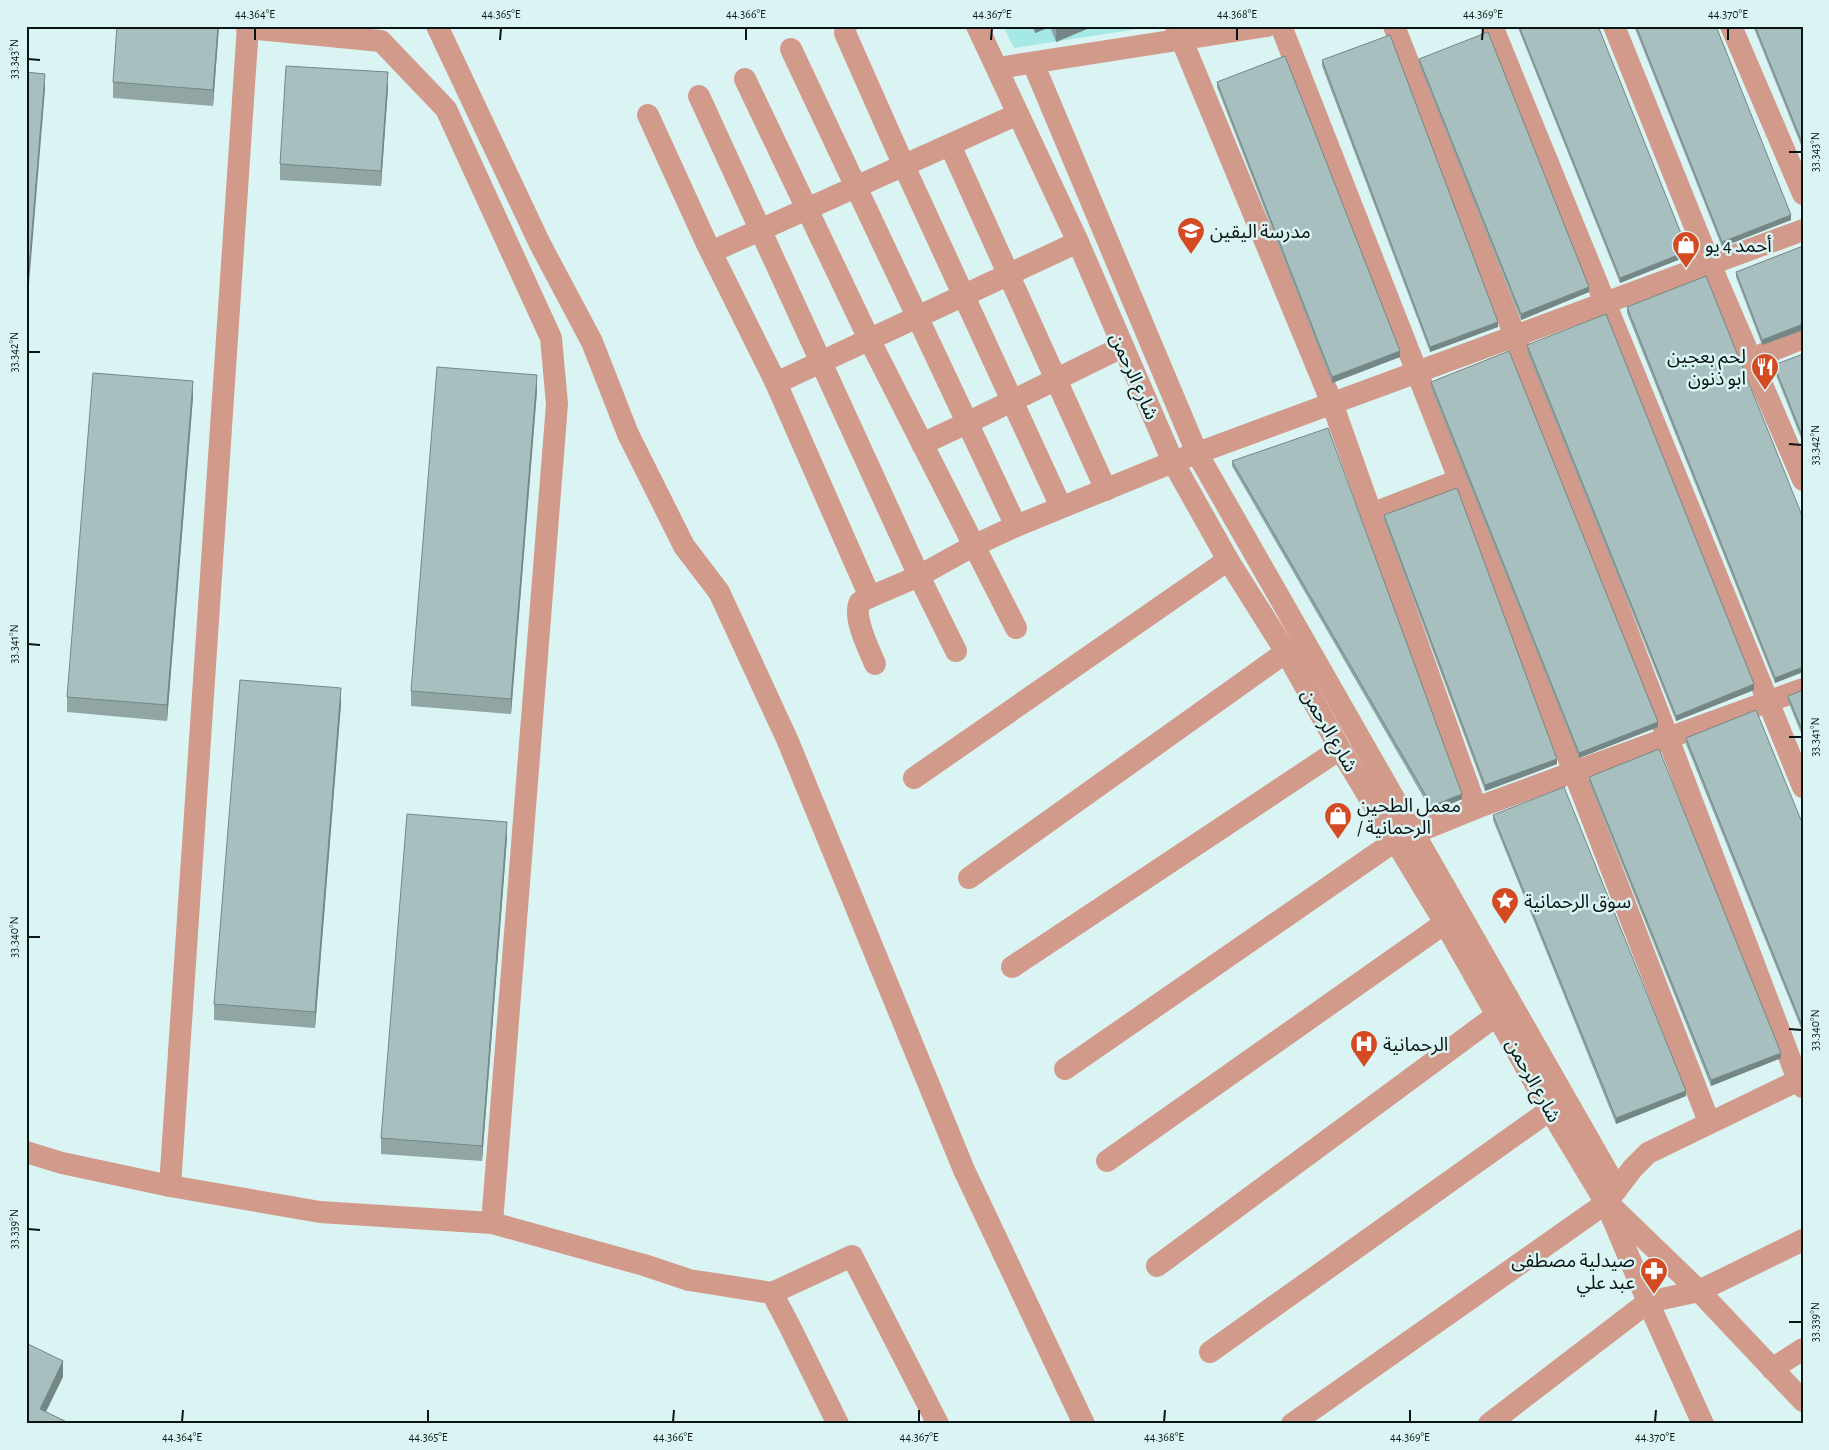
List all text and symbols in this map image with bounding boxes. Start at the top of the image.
text: 44.364°E [235,8,275,20]
text: 44.365°E [481,8,521,20]
text: 44.366°E [726,8,766,20]
text: 44.367°E [972,8,1012,20]
text: 44.368°E [1217,8,1257,20]
text: 44.369°E [1463,8,1503,20]
text: 44.370°E [1708,8,1748,20]
text: 33.343°N [8,39,20,79]
text: 33.343°N [1809,132,1821,172]
school or university icon: مدرسة اليقين [1176,216,1206,255]
place label: مدرسة اليقين [1210,223,1311,243]
shop icon: أحمد 4 يو [1671,230,1701,269]
place label: أحمد 4 يو [1705,235,1772,257]
street label: شارع الرحمن [1103,331,1161,424]
text: 33.342°N [8,332,20,372]
place label: لحم بعجين ابو ذنون [1667,348,1746,390]
restaurant icon: لحم بعجين ابو ذنون [1750,352,1780,391]
text: 33.342°N [1809,425,1821,465]
text: 33.341°N [8,624,20,664]
street label: شارع الرحمن [1295,686,1360,777]
text: 33.341°N [1809,717,1821,757]
place label: معمل الطحين / الرحمانية [1357,797,1461,839]
shop icon: معمل الطحين / الرحمانية [1323,801,1353,840]
place icon: سوق الرحمانية [1490,886,1520,925]
place label: سوق الرحمانية [1524,893,1631,913]
text: 33.340°N [8,916,20,958]
text: 33.340°N [1809,1009,1821,1051]
hospital icon: الرحمانية [1349,1029,1379,1068]
place label: الرحمانية [1383,1036,1448,1056]
street label: شارع الرحمن [1499,1036,1563,1127]
text: 33.339°N [8,1209,20,1249]
place label: صيدلية مصطفى عبد علي [1511,1252,1635,1297]
pharmacy icon: صيدلية مصطفى عبد علي [1639,1256,1669,1295]
text: 33.339°N [1809,1302,1821,1342]
text: 44.364°E [162,1431,202,1443]
text: 44.365°E [408,1431,448,1443]
text: 44.366°E [653,1431,693,1443]
text: 44.367°E [899,1431,939,1443]
text: 44.368°E [1144,1431,1184,1443]
text: 44.369°E [1390,1431,1430,1443]
text: 44.370°E [1635,1431,1675,1443]

